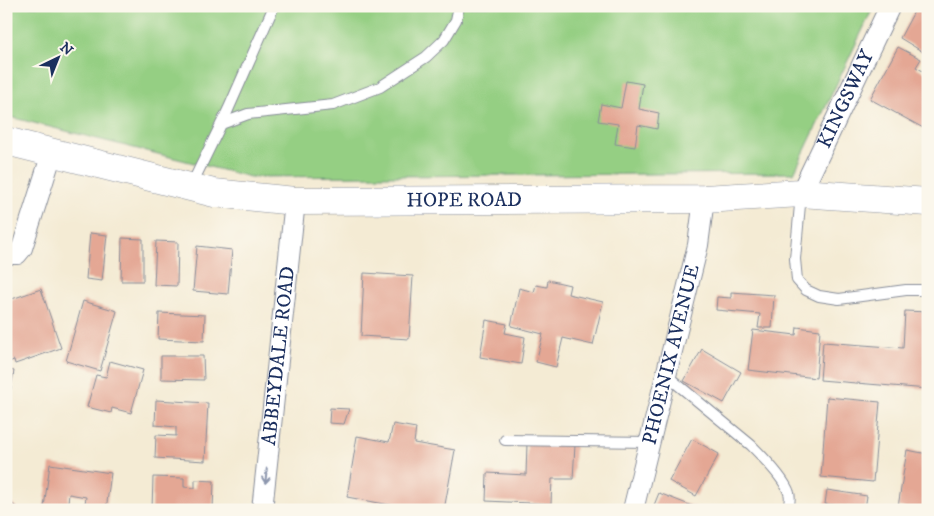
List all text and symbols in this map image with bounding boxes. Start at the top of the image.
north arrow [32,32,82,82]
text: N [56,39,77,60]
street label: KINGSWAY [812,46,880,152]
street label: HOPE ROAD [406,187,522,213]
street label: PHOENIX AVENUE [637,262,705,447]
street label: ABBEYDALE ROAD [256,265,300,447]
one-way arrow [261,467,271,483]

